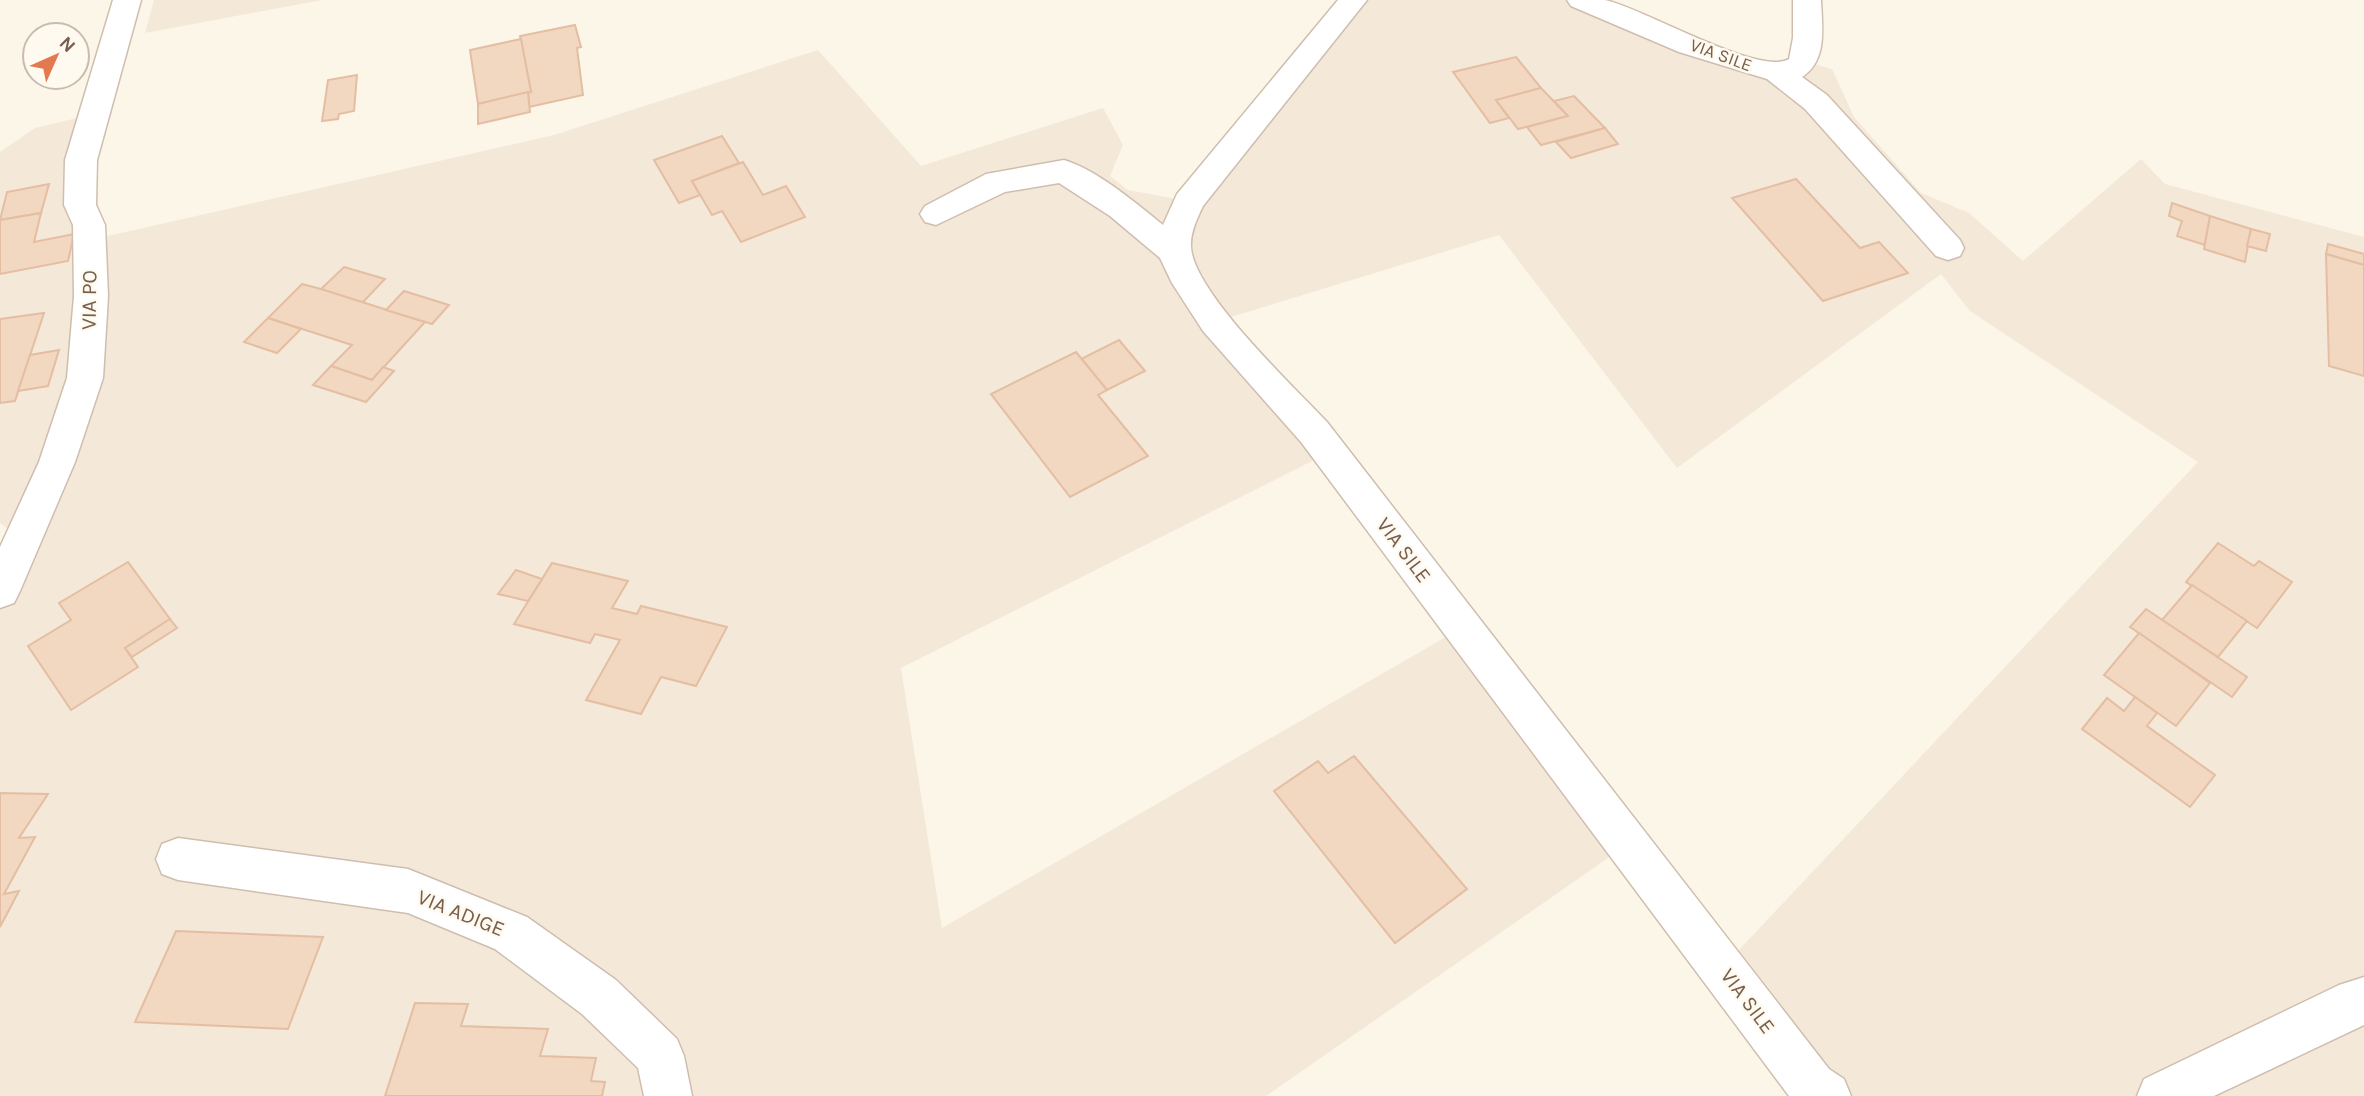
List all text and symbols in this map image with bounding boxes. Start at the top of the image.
north arrow [21,21,91,91]
text: N [55,32,80,57]
street label: VIA SILE [1687,34,1755,76]
street label: VIA PO [76,270,102,330]
street label: VIA SILE [1372,513,1436,587]
street label: VIA ADIGE [414,885,508,941]
street label: VIA SILE [1716,964,1780,1038]

